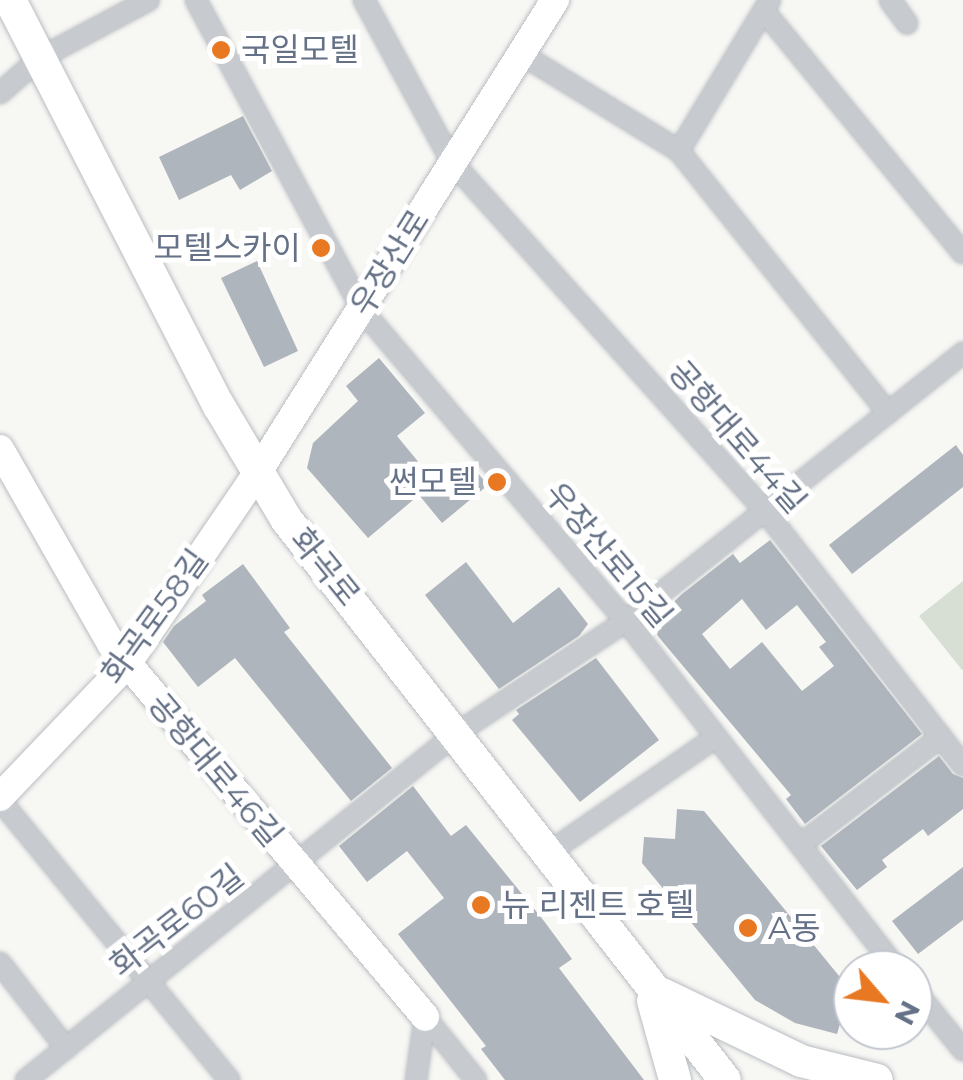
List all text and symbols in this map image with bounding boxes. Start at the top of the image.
place label: 국일모텔 [241,31,359,69]
marker: 국일모텔 [210,39,232,61]
street label: 우장산로 [343,203,437,323]
place label: 모텔스카이 [154,229,301,267]
marker: 모텔스카이 [310,237,332,259]
street label: 공항대로44길 [660,353,814,521]
place label: 썬모텔 [389,463,477,501]
marker: 썬모텔 [486,471,508,493]
street label: 우장산로15길 [536,475,680,635]
street label: 화곡로 [282,521,368,613]
street label: 화곡로58길 [94,542,216,692]
street label: 공항대로46길 [140,686,290,854]
street label: 화곡로60길 [103,857,251,985]
place label: 뉴 리젠트 호텔 [501,886,694,924]
marker: 뉴 리젠트 호텔 [470,894,492,916]
place label: A동 [768,909,820,947]
marker: A동 [737,917,759,939]
north arrow [833,950,933,1050]
text: N [887,995,928,1031]

